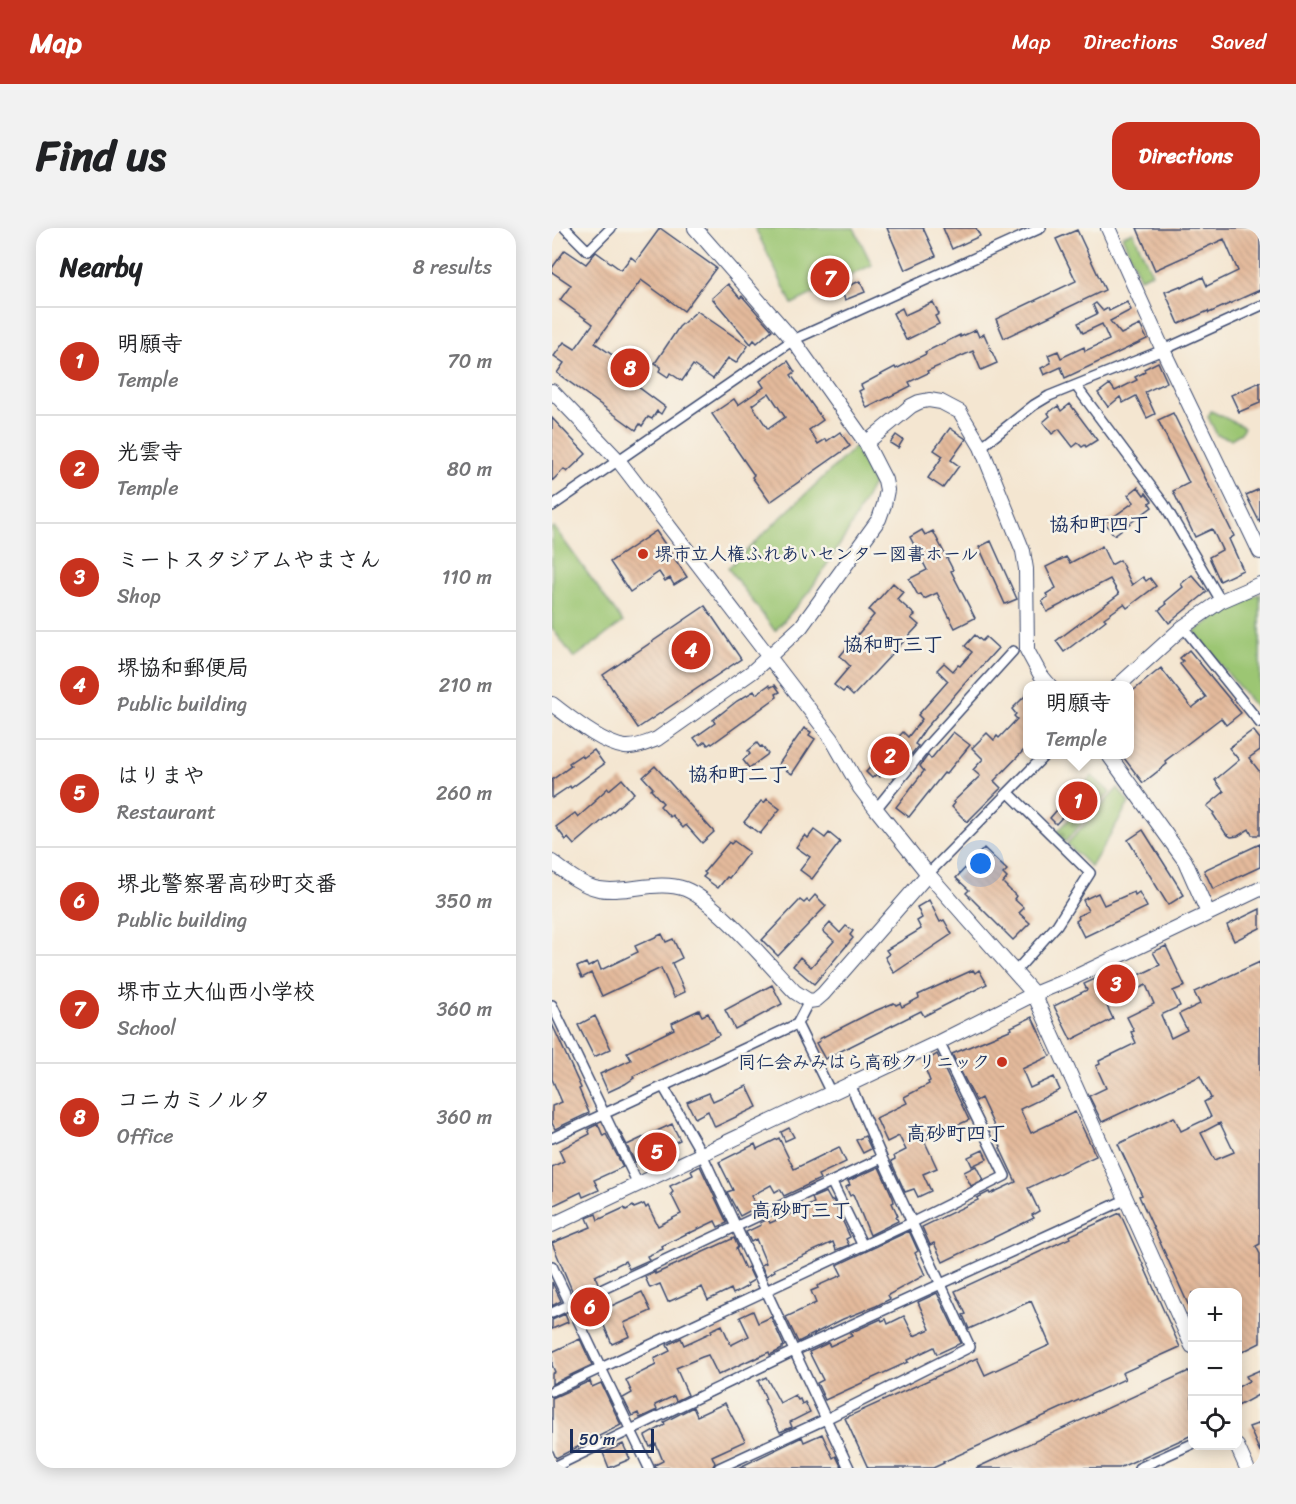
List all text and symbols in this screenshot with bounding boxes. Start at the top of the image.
text: Map [30,18,82,67]
text: Map [1012,23,1050,61]
text: Directions [1083,23,1178,61]
text: Saved [1211,23,1266,61]
text: Find us [36,119,166,193]
button: Directions [1112,122,1260,190]
text: Nearby [60,244,142,290]
text: 8 results [413,250,492,285]
pin: 7 [810,256,850,300]
text: 明願寺 [117,324,183,363]
text: 1 [75,344,84,379]
text: 70 m [447,344,492,379]
pin: 8 [610,346,650,390]
text: Temple [117,363,179,398]
text: 光雲寺 [117,432,183,471]
text: 2 [74,452,85,487]
text: 80 m [447,452,492,487]
text: Temple [117,471,179,506]
district label: 協和町四丁 [1049,507,1149,542]
place label: 堺市立人権ふれあいセンター図書ホール [655,538,978,570]
text: ミートスタジアムやまさん [117,540,381,579]
marker: 堺市立人権ふれあいセンター図書ホール [636,547,650,561]
text: 3 [74,560,85,595]
text: 110 m [442,560,492,595]
text: Shop [117,579,161,614]
district label: 協和町三丁 [843,627,943,662]
pin: 4 [672,628,710,672]
text: 堺協和郵便局 [117,648,249,687]
text: 4 [73,668,86,703]
text: 210 m [439,668,492,703]
popup [1023,681,1134,759]
text: 明願寺 [1045,683,1112,722]
text: Public building [117,687,247,722]
text: Temple [1045,722,1107,757]
pin: 2 [870,734,910,778]
text: はりまや [117,756,205,795]
district label: 協和町二丁 [688,757,788,792]
text: 5 [73,776,86,811]
text: 260 m [436,776,492,811]
pin: 1 [1058,778,1098,824]
text: Restaurant [117,795,216,830]
your location [966,849,995,878]
text: 堺北警察署高砂町交番 [117,864,337,903]
text: 6 [74,884,85,919]
text: 350 m [436,884,492,919]
text: Public building [117,903,247,938]
pin: 3 [1096,962,1136,1006]
text: 堺市立大仙西小学校 [117,972,315,1011]
text: 7 [74,992,85,1027]
text: 360 m [436,992,492,1027]
text: School [117,1011,176,1046]
place label: 同仁会みみはら高砂クリニック [738,1046,990,1078]
marker: 同仁会みみはら高砂クリニック [995,1055,1009,1069]
text: コニカミノルタ [117,1080,271,1119]
text: 8 [73,1100,86,1135]
text: 360 m [436,1100,492,1135]
district label: 高砂町四丁 [906,1116,1006,1151]
text: Office [117,1119,173,1154]
pin: 5 [638,1130,676,1174]
district label: 高砂町三丁 [751,1193,851,1228]
pin: 6 [570,1284,609,1330]
map controls [1188,1288,1242,1450]
button: + [1188,1288,1242,1342]
button: − [1188,1342,1242,1396]
button: locate [1188,1396,1242,1450]
text: 50 m [579,1425,615,1454]
scale bar [570,1426,654,1454]

